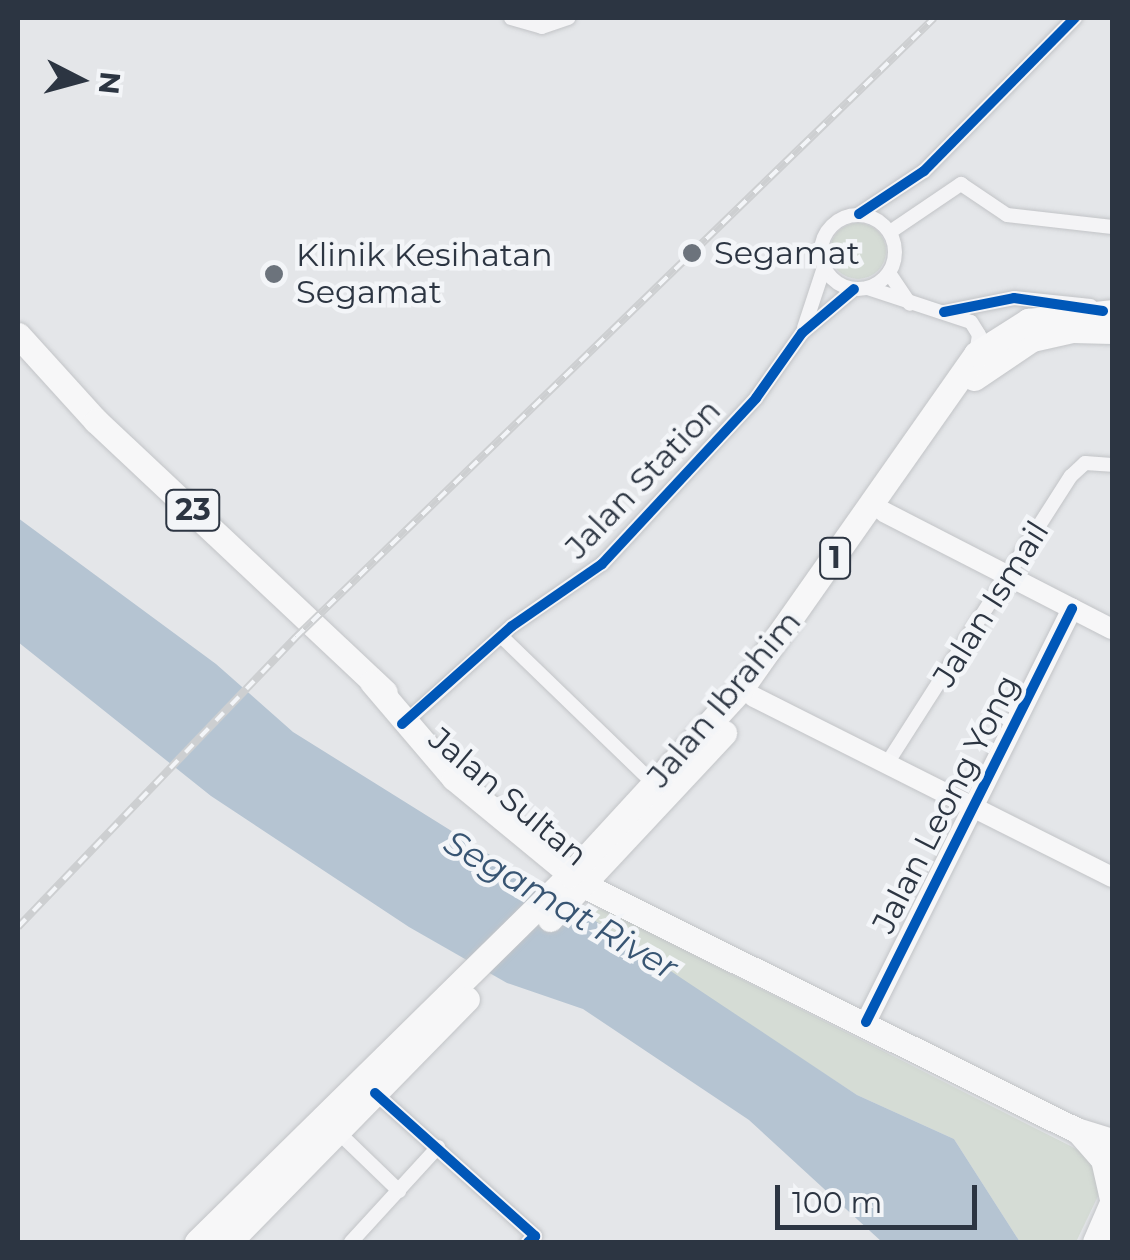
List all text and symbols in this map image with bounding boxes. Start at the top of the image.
north arrow [30,30,130,130]
text: N [92,70,128,96]
place label: Segamat [714,234,860,272]
place label: Klinik Kesihatan Segamat [296,237,553,312]
marker: Segamat [679,240,705,266]
marker: Klinik Kesihatan Segamat [261,261,287,287]
street label: Jalan Station [557,391,729,567]
road number: 23 [163,485,223,535]
street label: Jalan Ismail [925,514,1057,694]
road number: 1 [818,533,852,583]
street label: Jalan Ibrahim [639,603,809,795]
street label: Jalan Leong Yong [864,669,1028,939]
street label: Jalan Sultan [421,720,595,874]
water label: Segamat River [437,821,685,989]
scale bar [780,1165,982,1227]
text: 100 m [792,1184,882,1221]

